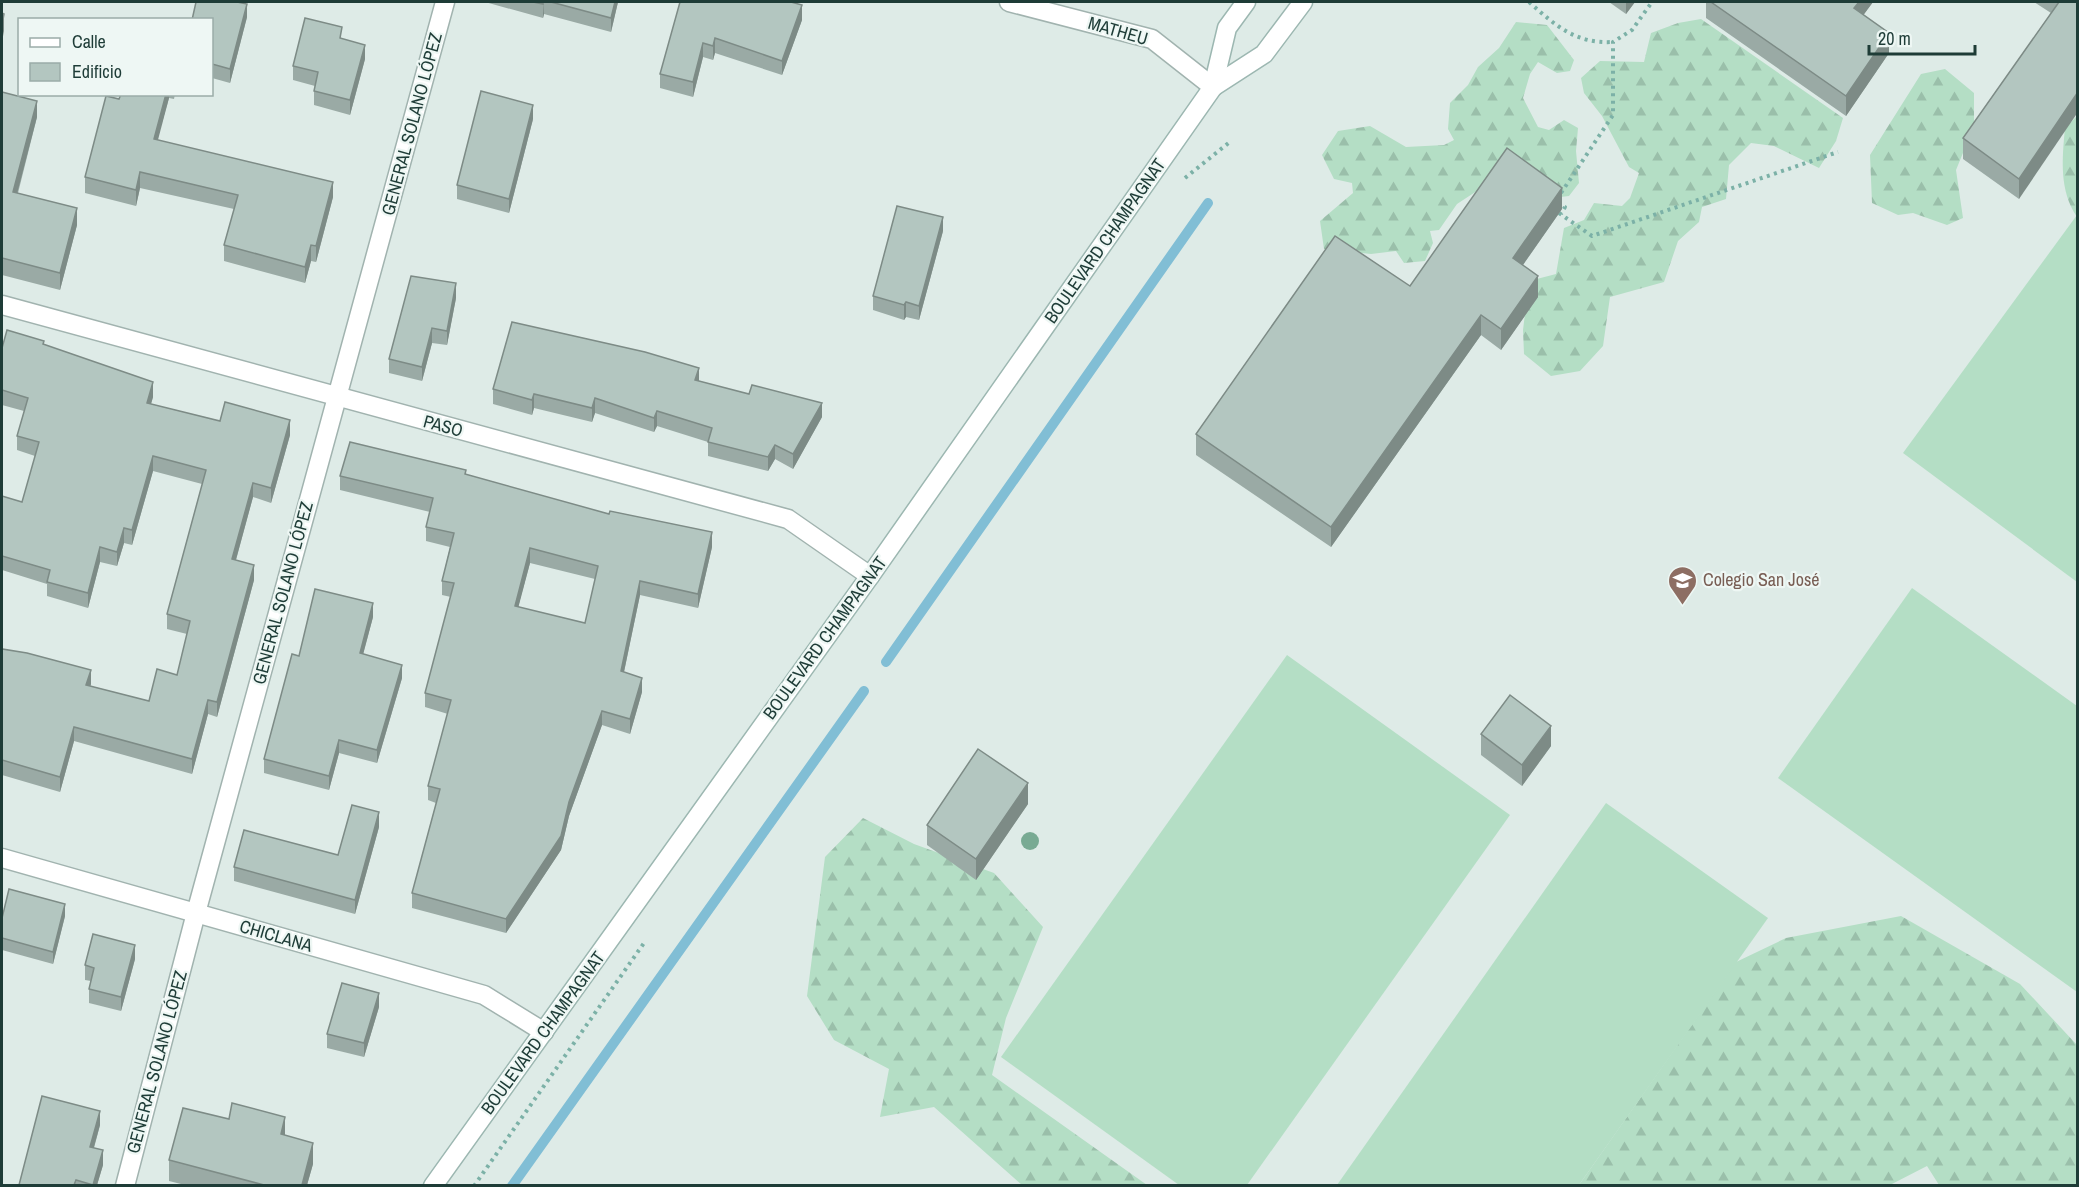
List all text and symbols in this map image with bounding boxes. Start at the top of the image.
street label: MATHEU [1085,10,1151,51]
legend [18,18,213,96]
scale bar [1869,18,1976,56]
text: 20 m [1878,26,1911,51]
text: Calle [72,29,106,54]
street label: GENERAL SOLANO LÓPEZ [375,30,448,218]
text: Edificio [72,59,122,84]
street label: BOULEVARD CHAMPAGNAT [1038,153,1171,328]
street label: PASO [421,408,466,443]
street label: GENERAL SOLANO LÓPEZ [246,499,319,687]
street label: BOULEVARD CHAMPAGNAT [757,551,892,724]
school or university icon: Colegio San José [1666,564,1698,606]
place label: Colegio San José [1703,567,1820,592]
street label: CHICLANA [237,913,316,958]
street label: BOULEVARD CHAMPAGNAT [475,946,610,1119]
street label: GENERAL SOLANO LÓPEZ [120,968,193,1156]

